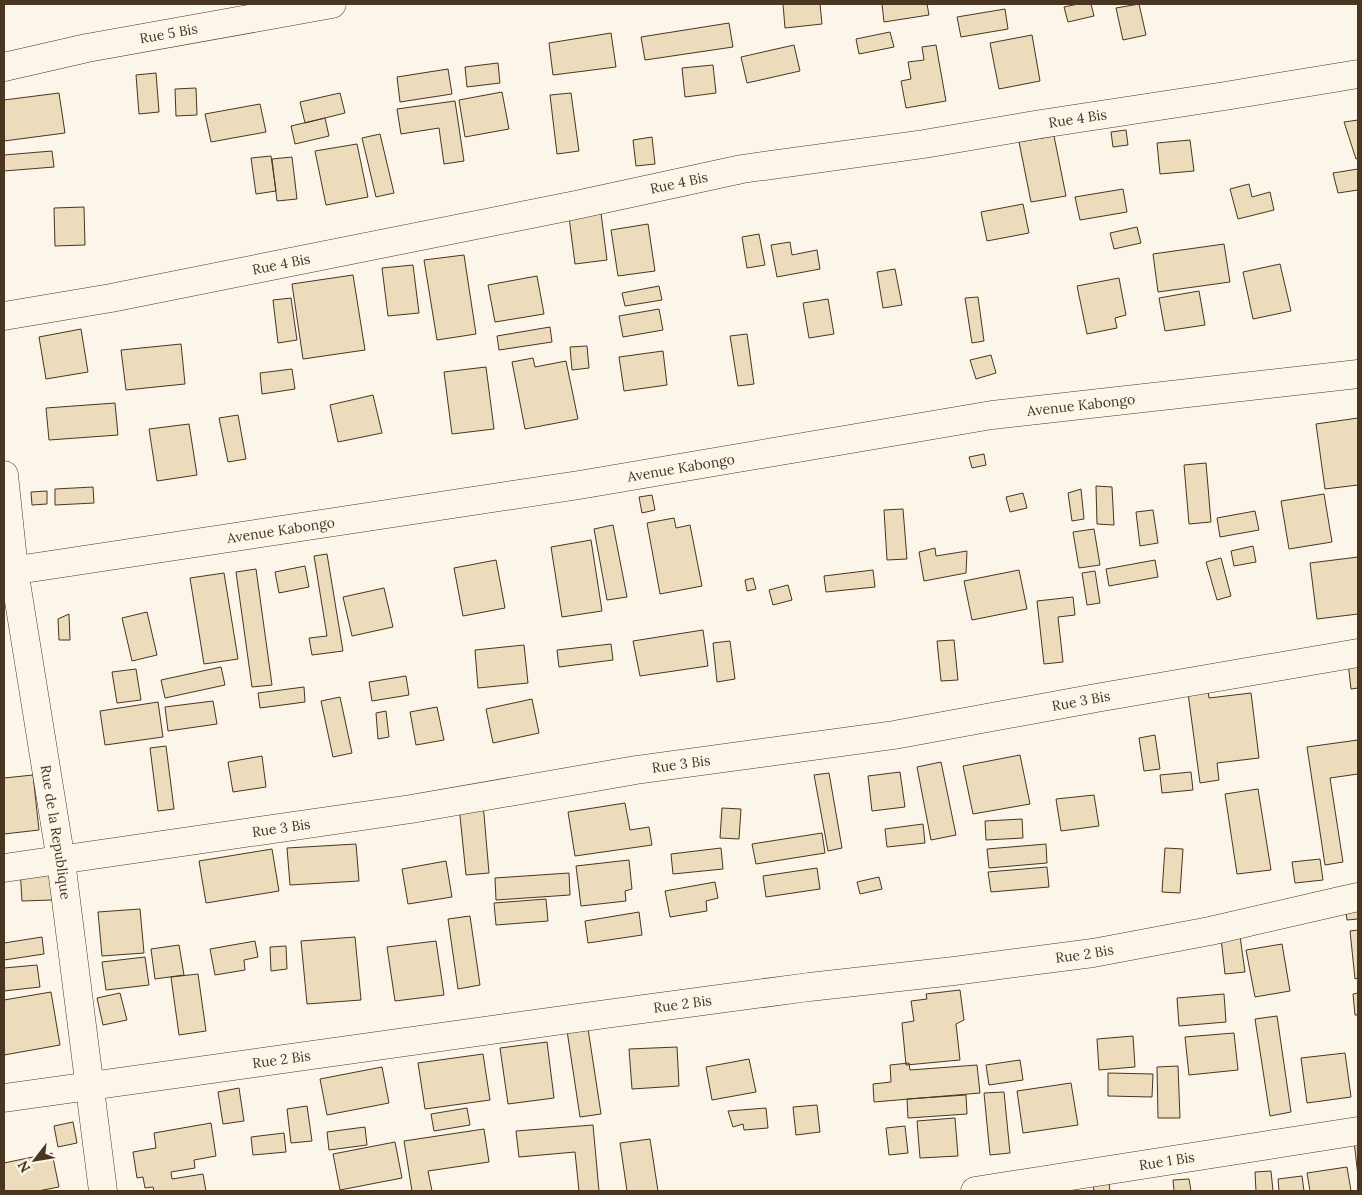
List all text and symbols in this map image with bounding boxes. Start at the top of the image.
street label: Rue 5 Bis [138,19,199,47]
street label: Rue 4 Bis [1047,105,1108,132]
street label: Rue 4 Bis [648,168,710,198]
street label: Rue 4 Bis [251,249,312,279]
street label: Avenue Kabongo [1025,390,1136,420]
street label: Avenue Kabongo [625,450,736,486]
street label: Avenue Kabongo [225,513,336,547]
street label: Rue 3 Bis [1050,687,1111,715]
street label: Rue 3 Bis [651,751,711,777]
street label: Rue de la Republique [37,764,75,901]
street label: Rue 3 Bis [251,815,312,841]
street label: Rue 2 Bis [1054,940,1115,967]
street label: Rue 2 Bis [652,991,713,1017]
street label: Rue 2 Bis [251,1046,312,1072]
north arrow [10,1135,60,1185]
street label: Rue 1 Bis [1137,1148,1196,1174]
text: N [13,1157,34,1176]

